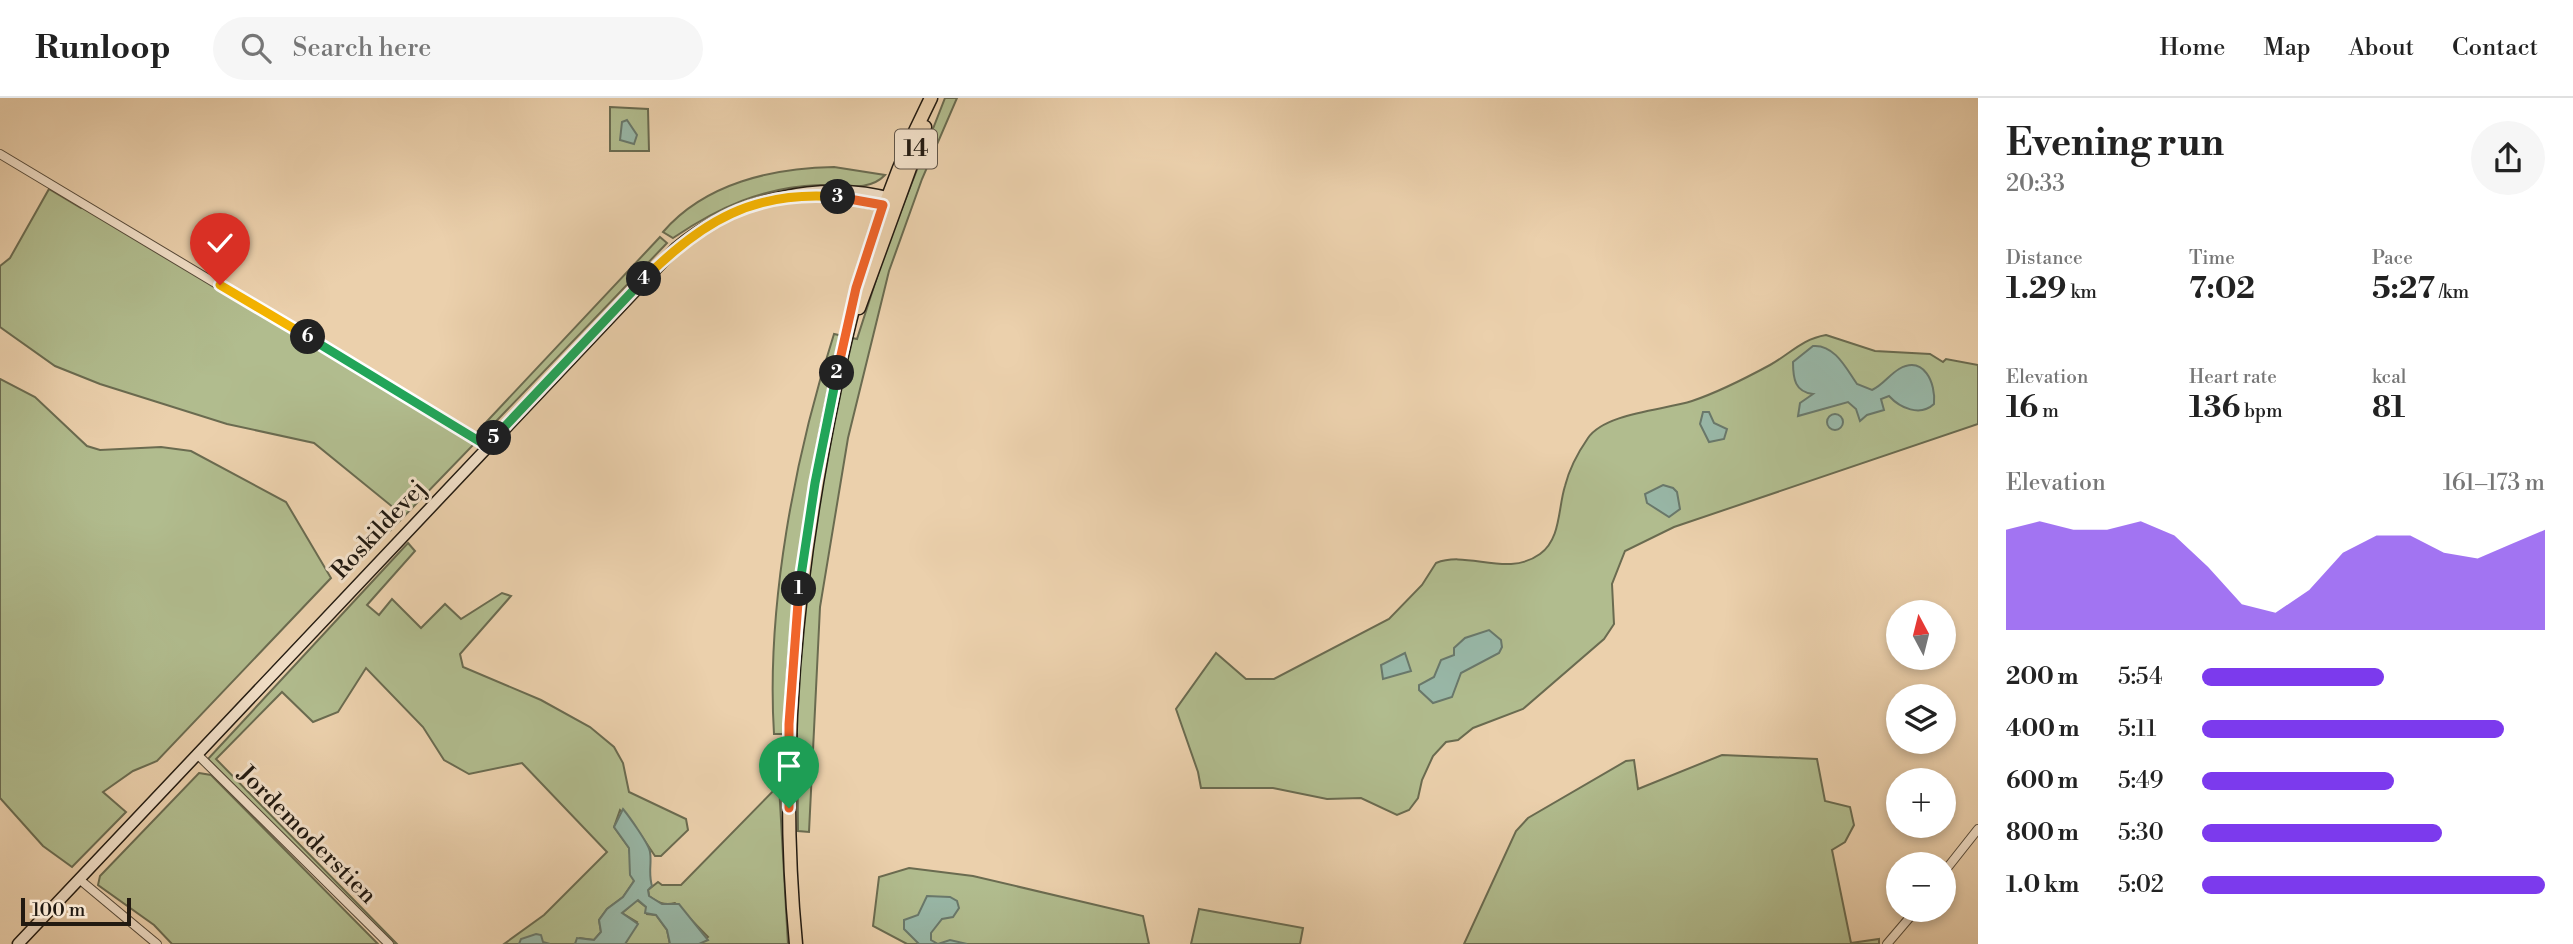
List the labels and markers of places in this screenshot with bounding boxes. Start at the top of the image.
pin: 3 [820,180,856,214]
pin [190,213,250,285]
pin: 4 [626,262,662,296]
pin: 6 [290,320,326,354]
pin: 2 [820,356,854,390]
pin: 5 [476,420,512,456]
pin: 1 [782,572,816,606]
pin [759,736,819,808]

